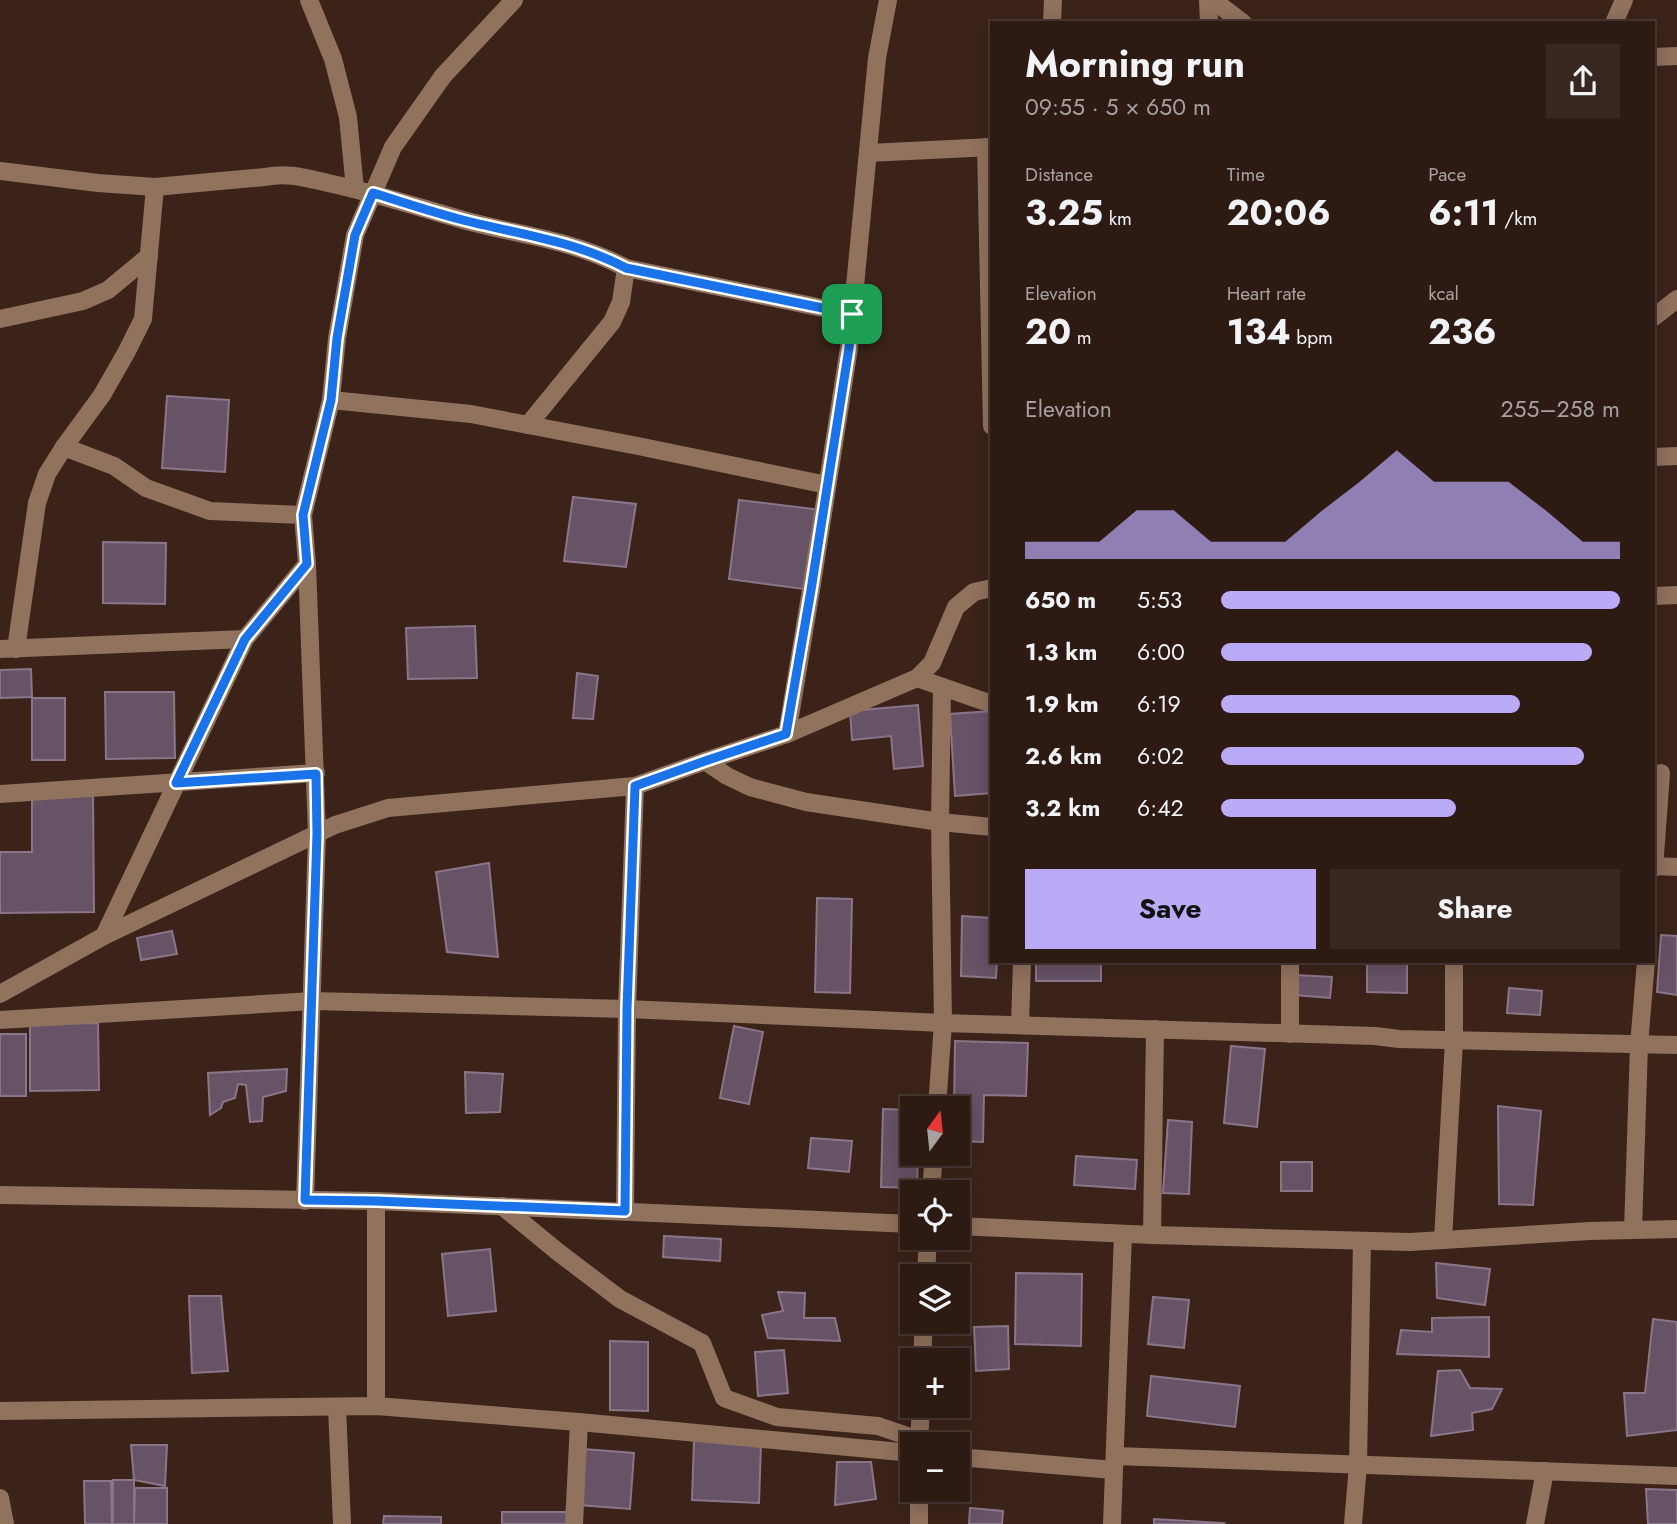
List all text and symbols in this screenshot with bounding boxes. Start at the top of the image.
text: Morning run [1025,36,1245,91]
button: share [1546,44,1620,118]
text: 09:55 · 5 × 650 m [1025,90,1211,124]
text: Distance [1025,161,1093,188]
text: Time [1227,161,1265,188]
text: Pace [1428,161,1466,188]
text: 3.25 [1025,188,1103,238]
text: 20:06 [1227,188,1331,238]
text: 6:11 [1428,188,1499,238]
text: km [1103,205,1132,232]
text: /km [1499,205,1537,232]
text: Elevation [1025,280,1097,307]
text: Heart rate [1227,280,1306,307]
text: kcal [1428,280,1459,307]
pin [822,284,882,344]
icon: arrive [833,295,871,333]
text: 20 [1025,307,1071,357]
text: 134 [1227,307,1291,357]
text: 236 [1428,307,1496,357]
text: m [1071,324,1092,351]
text: bpm [1291,324,1333,351]
text: Elevation [1025,392,1112,426]
text: 255–258 m [1500,392,1620,426]
text: 650 m [1025,583,1096,617]
text: 5:53 [1137,583,1182,617]
text: 1.3 km [1025,635,1097,669]
text: 6:00 [1137,635,1185,669]
text: 1.9 km [1025,687,1099,721]
text: 6:19 [1137,687,1181,721]
text: 2.6 km [1025,739,1102,773]
text: 6:02 [1137,739,1184,773]
text: 3.2 km [1025,791,1100,825]
text: 6:42 [1137,791,1184,825]
button: Save [1025,869,1316,949]
button: Share [1330,869,1620,949]
north arrow [900,1096,970,1166]
map controls [900,1096,970,1502]
button: locate [900,1180,970,1250]
button: layers [900,1264,970,1334]
button: + [900,1348,970,1418]
button: − [900,1432,970,1502]

